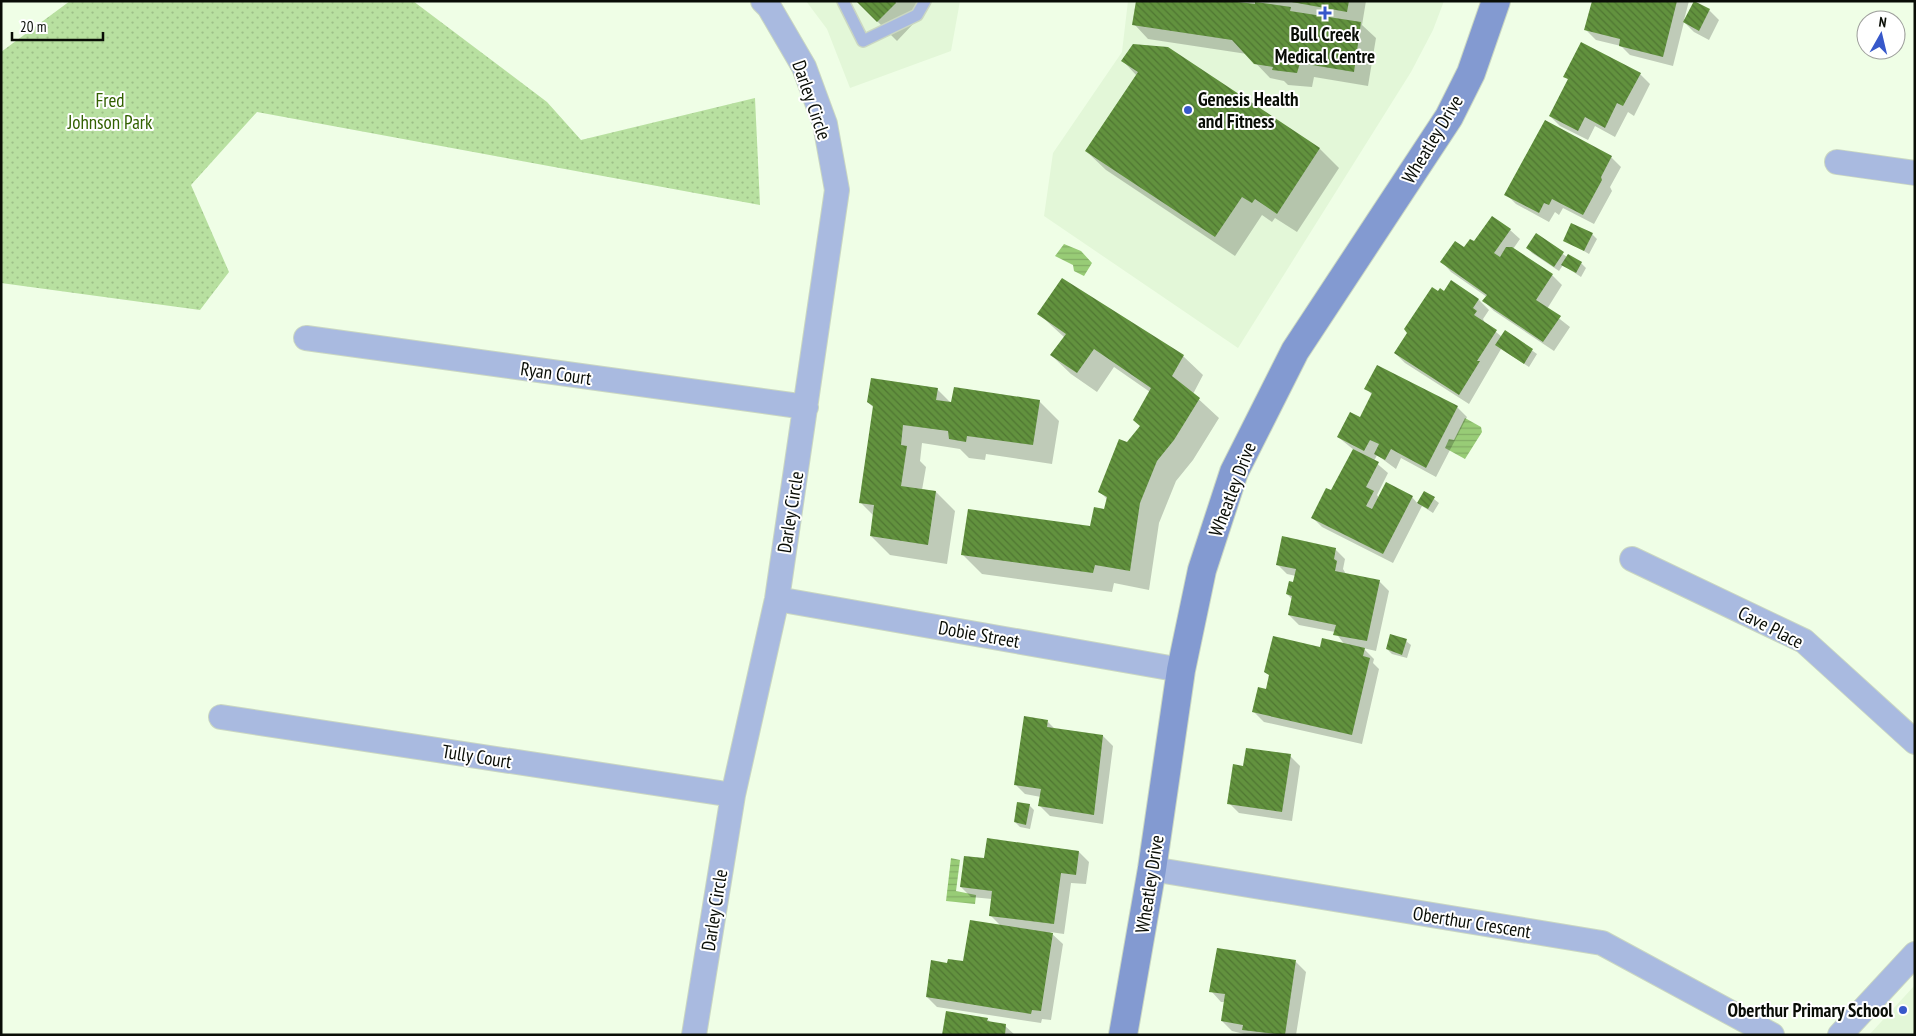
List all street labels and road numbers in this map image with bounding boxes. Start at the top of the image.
street label: Darley Circle [787,57,837,143]
street label: Wheatley Drive [1396,90,1468,188]
street label: Ryan Court [519,356,594,390]
street label: Wheatley Drive [1203,438,1261,539]
street label: Darley Circle [772,469,808,555]
street label: Cave Place [1734,600,1808,654]
street label: Dobie Street [937,615,1022,653]
street label: Tully Court [440,739,514,773]
street label: Wheatley Drive [1129,833,1169,935]
street label: Darley Circle [696,867,732,953]
street label: Oberthur Crescent [1411,901,1533,943]

